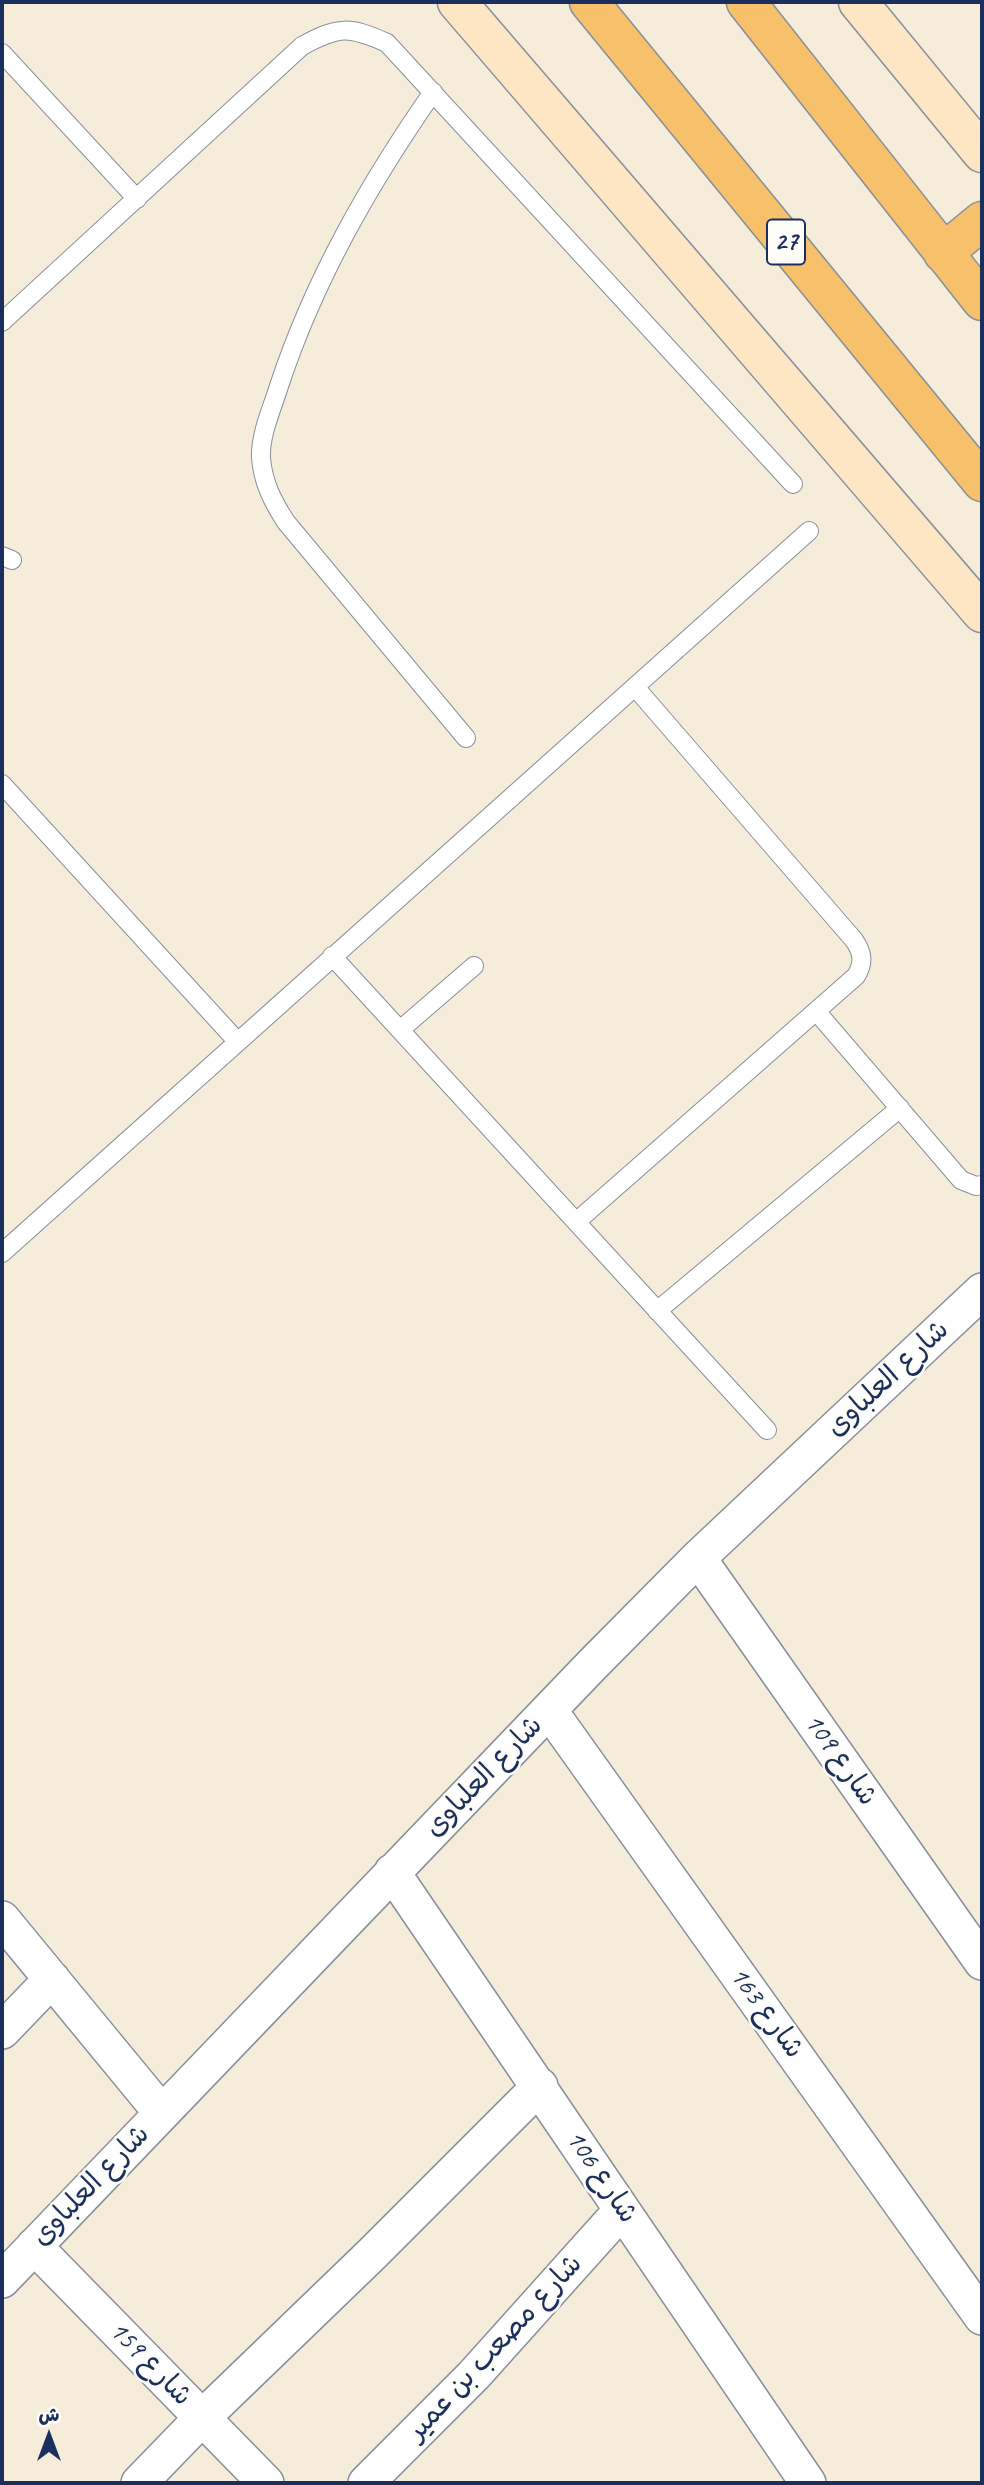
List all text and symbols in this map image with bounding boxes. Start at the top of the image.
road number: 27 [767,219,805,264]
street label: شارع العلباوى [820,1314,956,1444]
street label: شارع 109 [796,1707,884,1813]
street label: شارع العلباوى [418,1709,550,1845]
street label: شارع 163 [722,1961,810,2065]
street label: شارع العلباوى [25,2118,157,2254]
street label: شارع 106 [558,2124,644,2230]
street label: شارع مصعب بن عمير [400,2248,590,2448]
street label: شارع 159 [101,2315,199,2413]
north arrow [14,2401,84,2471]
text: ش [39,2403,59,2427]

